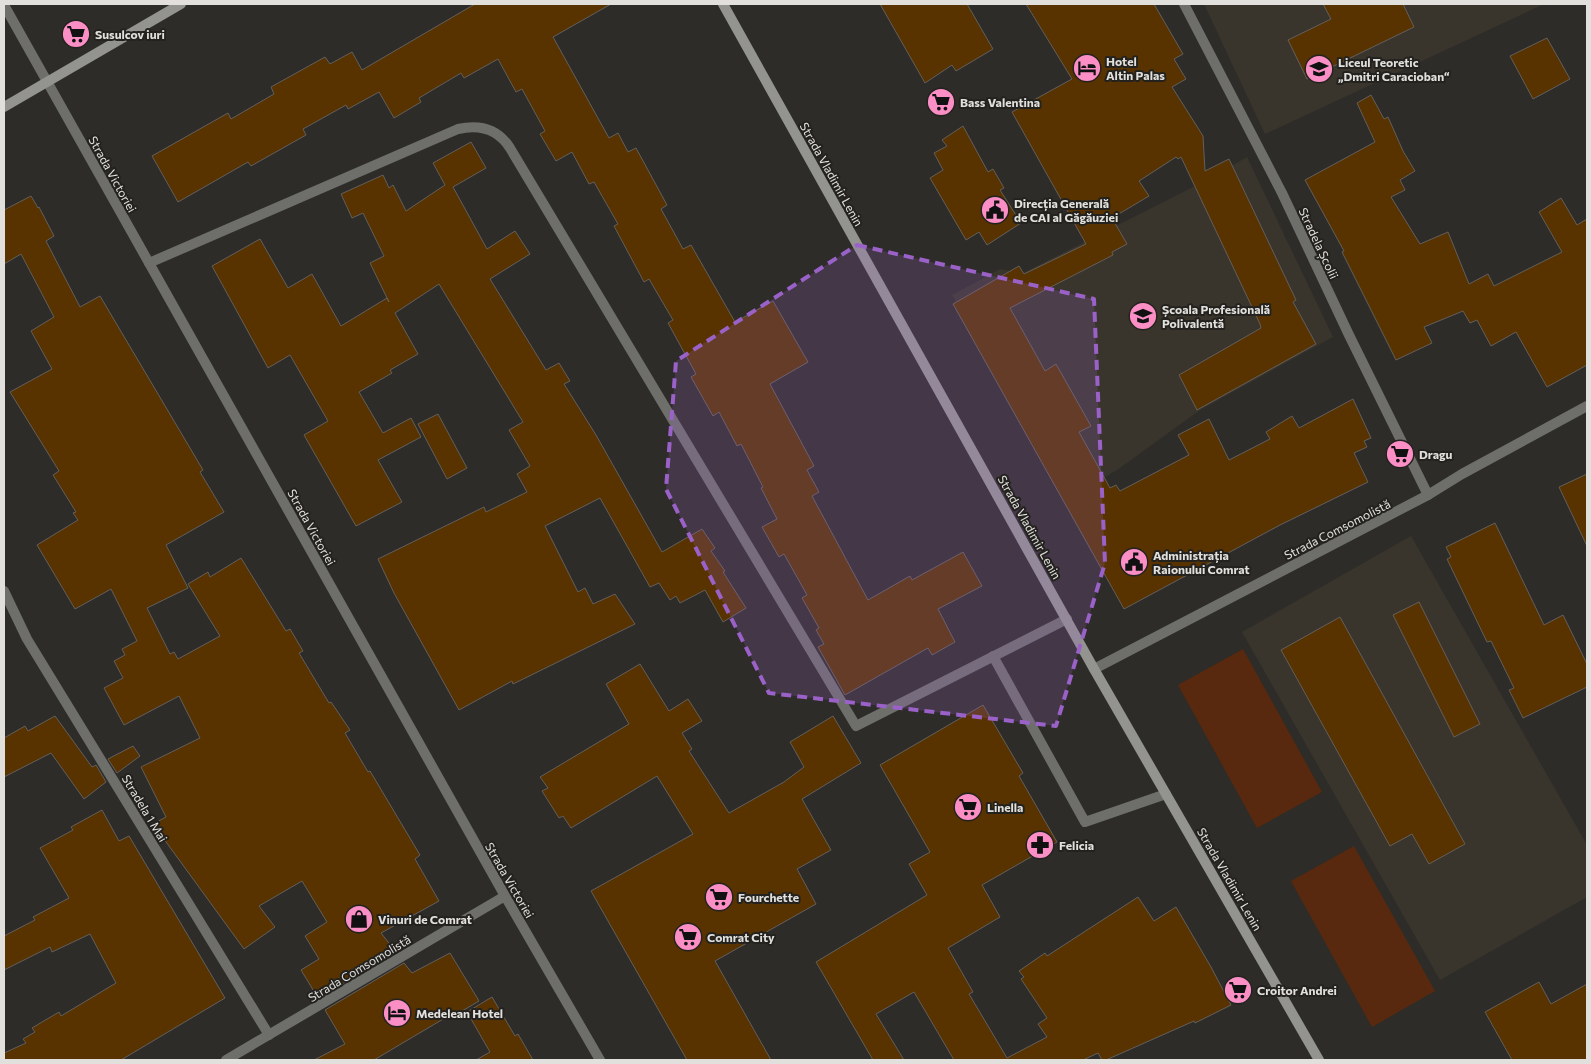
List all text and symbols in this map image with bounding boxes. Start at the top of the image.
supermarket icon: Susulcov iuri [61,19,91,49]
place label: Susulcov iuri [95,27,165,41]
hotel icon: Hotel Altin Palas [1072,53,1102,83]
place label: Hotel Altin Palas [1106,54,1165,82]
school or university icon: Liceul Teoretic „Dmitri Caracioban“ [1304,54,1334,84]
place label: Liceul Teoretic „Dmitri Caracioban“ [1338,55,1450,83]
supermarket icon: Bass Valentina [926,87,956,117]
place label: Bass Valentina [960,95,1040,109]
street label: Strada Vladimir Lenin [798,120,866,228]
street label: Strada Victoriei [86,134,140,214]
public building icon: Direcția Generală de CAI al Găgăuziei [980,195,1010,225]
place label: Direcția Generală de CAI al Găgăuziei [1014,196,1118,224]
street label: Stradela Școlii [1295,205,1342,281]
school or university icon: Școala Profesională Polivalentă [1128,301,1158,331]
place label: Școala Profesională Polivalentă [1162,302,1270,330]
supermarket icon: Dragu [1385,439,1415,469]
place label: Dragu [1419,447,1453,461]
street label: Strada Vladimir Lenin [996,473,1064,581]
street label: Strada Victoriei [285,487,339,567]
street label: Strada Comsomolistă [1282,496,1392,562]
public building icon: Administrația Raionului Comrat [1119,547,1149,577]
place label: Administrația Raionului Comrat [1153,548,1250,576]
street label: Stradela 1 Mai [119,772,171,844]
supermarket icon: Linella [953,792,983,822]
place label: Linella [987,800,1023,814]
street label: Strada Vladimir Lenin [1195,825,1265,933]
pharmacy icon: Felicia [1025,830,1055,860]
place label: Felicia [1059,838,1094,852]
street label: Strada Victoriei [483,840,537,920]
supermarket icon: Fourchette [704,882,734,912]
place label: Fourchette [738,890,799,904]
shop icon: Vinuri de Comrat [344,904,374,934]
place label: Vinuri de Comrat [378,912,472,926]
supermarket icon: Comrat City [673,922,703,952]
place label: Comrat City [707,930,775,944]
street label: Strada Comsomolistă [305,932,413,1004]
supermarket icon: Croitor Andrei [1223,975,1253,1005]
place label: Croitor Andrei [1257,983,1337,997]
hotel icon: Medelean Hotel [382,998,412,1028]
place label: Medelean Hotel [416,1006,503,1020]

